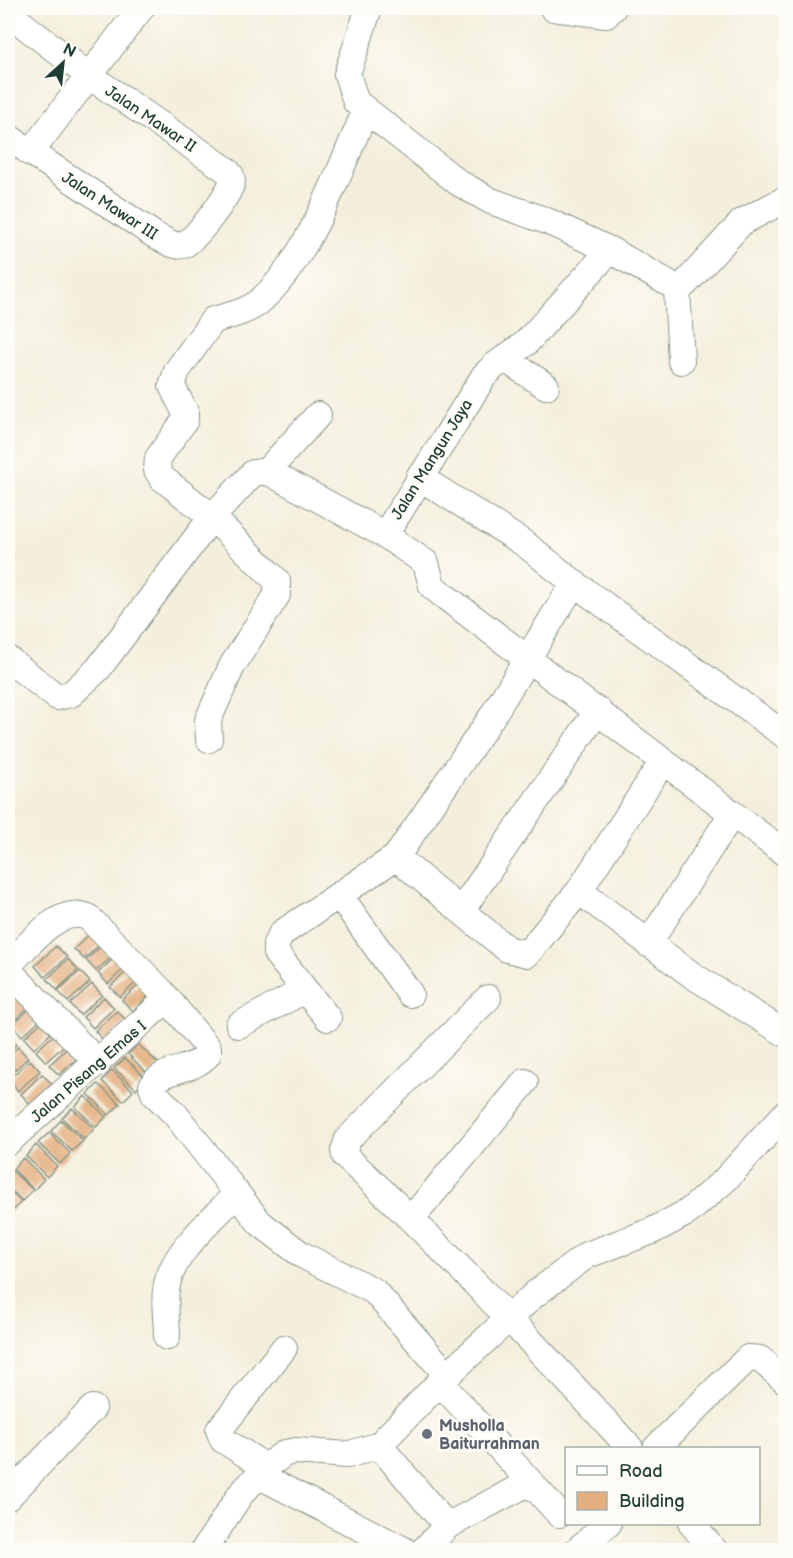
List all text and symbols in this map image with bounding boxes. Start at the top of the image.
north arrow [33,33,93,93]
text: N [59,40,79,62]
street label: Jalan Mawar II [101,82,199,157]
street label: Jalan Mawar III [58,168,161,244]
street label: Jalan Mangun Jaya [388,396,477,524]
street label: Jalan Pisang Emas I [28,1017,150,1127]
place label: Musholla Baiturrahman [439,1417,540,1454]
marker: Musholla Baiturrahman [420,1427,434,1441]
legend [565,1447,760,1525]
text: Road [619,1461,663,1482]
text: Building [619,1491,685,1512]

